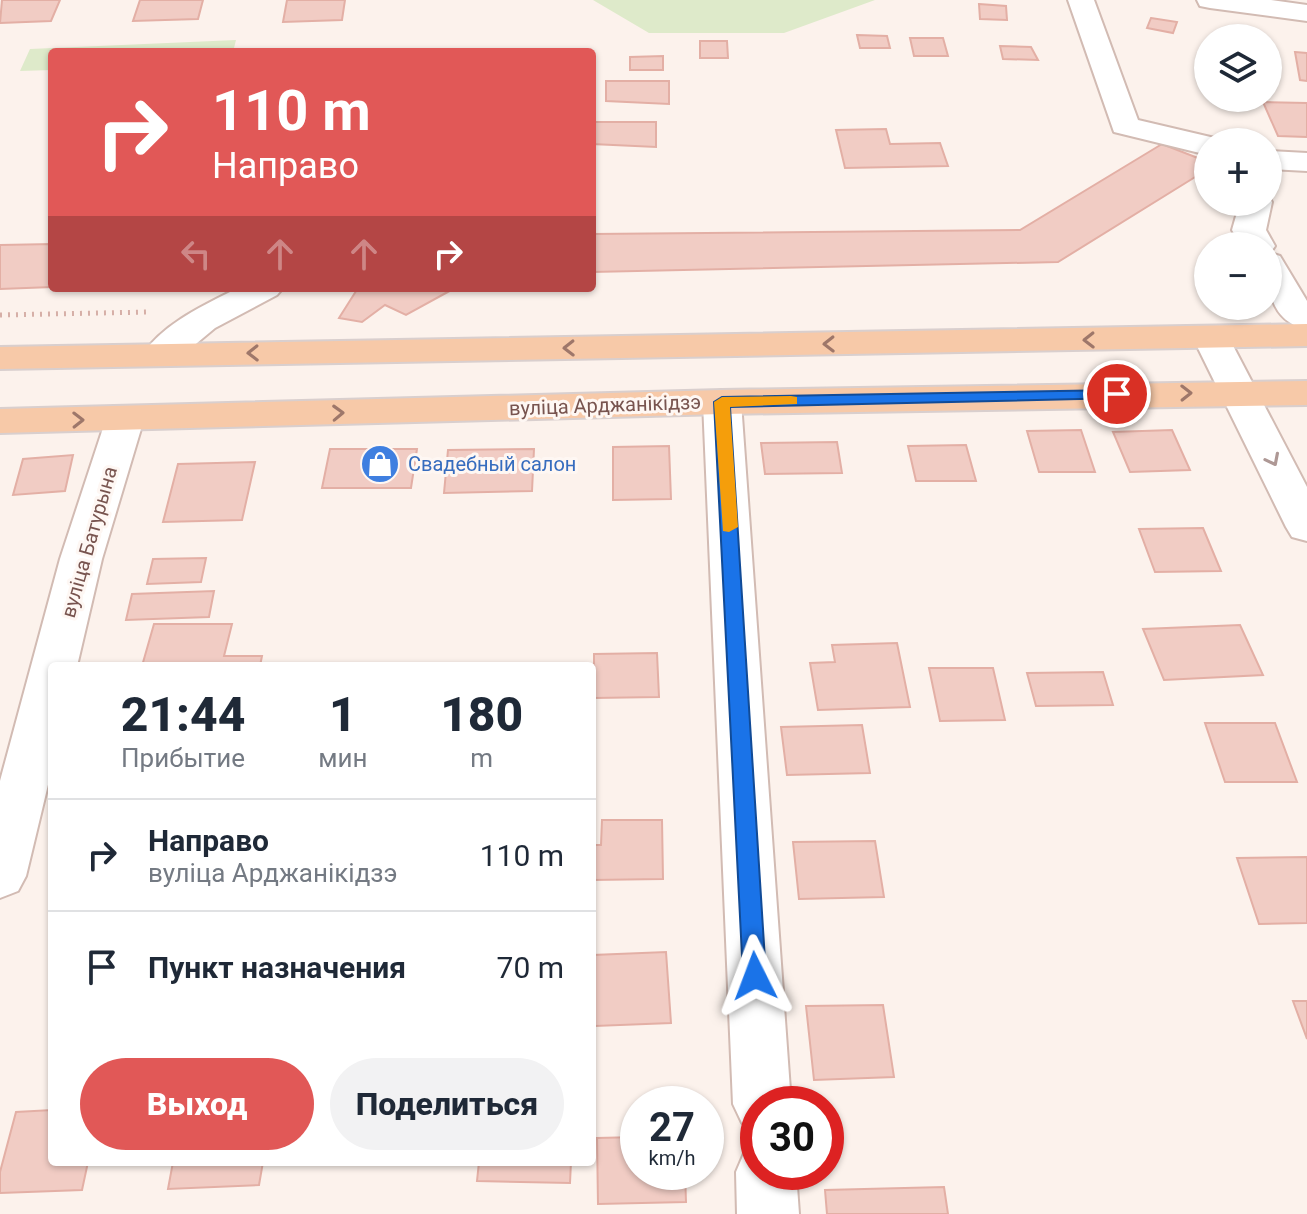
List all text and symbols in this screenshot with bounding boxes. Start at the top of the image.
map controls [1194,24,1282,320]
button: layers [1194,24,1282,112]
text: 110 m [212,78,371,144]
icon: right [80,80,184,184]
button: + [1194,128,1282,216]
text: Направо [212,145,359,187]
icon: left [174,232,218,276]
icon: ahead [258,232,302,276]
icon: ahead [342,232,386,276]
icon: right [426,232,470,276]
button: − [1194,232,1282,320]
one-way arrow [1082,331,1095,348]
one-way arrow [822,335,835,353]
one-way arrow [562,339,575,357]
one-way arrow [246,345,259,362]
pin [1083,360,1151,428]
icon: arrive [1095,372,1139,416]
one-way arrow [1180,384,1193,402]
street label: вуліца Арджанікідзэ [509,390,701,420]
one-way arrow [332,405,345,422]
one-way arrow [72,411,85,429]
shop icon: Свадебный салон [359,443,401,485]
one-way arrow [1263,451,1278,466]
place label: Свадебный салон [408,452,576,476]
street label: вуліца Батурына [56,464,122,620]
text: 21:44 [121,686,245,743]
text: 1 [329,686,357,743]
text: 180 [440,686,523,743]
text: Прибытие [121,743,245,773]
text: мин [318,743,367,773]
text: m [470,743,493,773]
text: Направо [148,823,269,858]
icon: right [80,833,124,877]
text: 110 m [480,838,564,873]
text: вуліца Арджанікідзэ [148,858,398,888]
position arrow [713,934,797,1018]
icon: arrive [80,945,124,989]
text: Пункт назначения [148,950,406,985]
text: 70 m [497,950,564,985]
button: Выход [80,1058,314,1150]
button: Поделиться [330,1058,564,1150]
speed limit sign: 30 [740,1086,844,1190]
text: 27 [649,1104,695,1151]
text: km/h [649,1146,695,1170]

